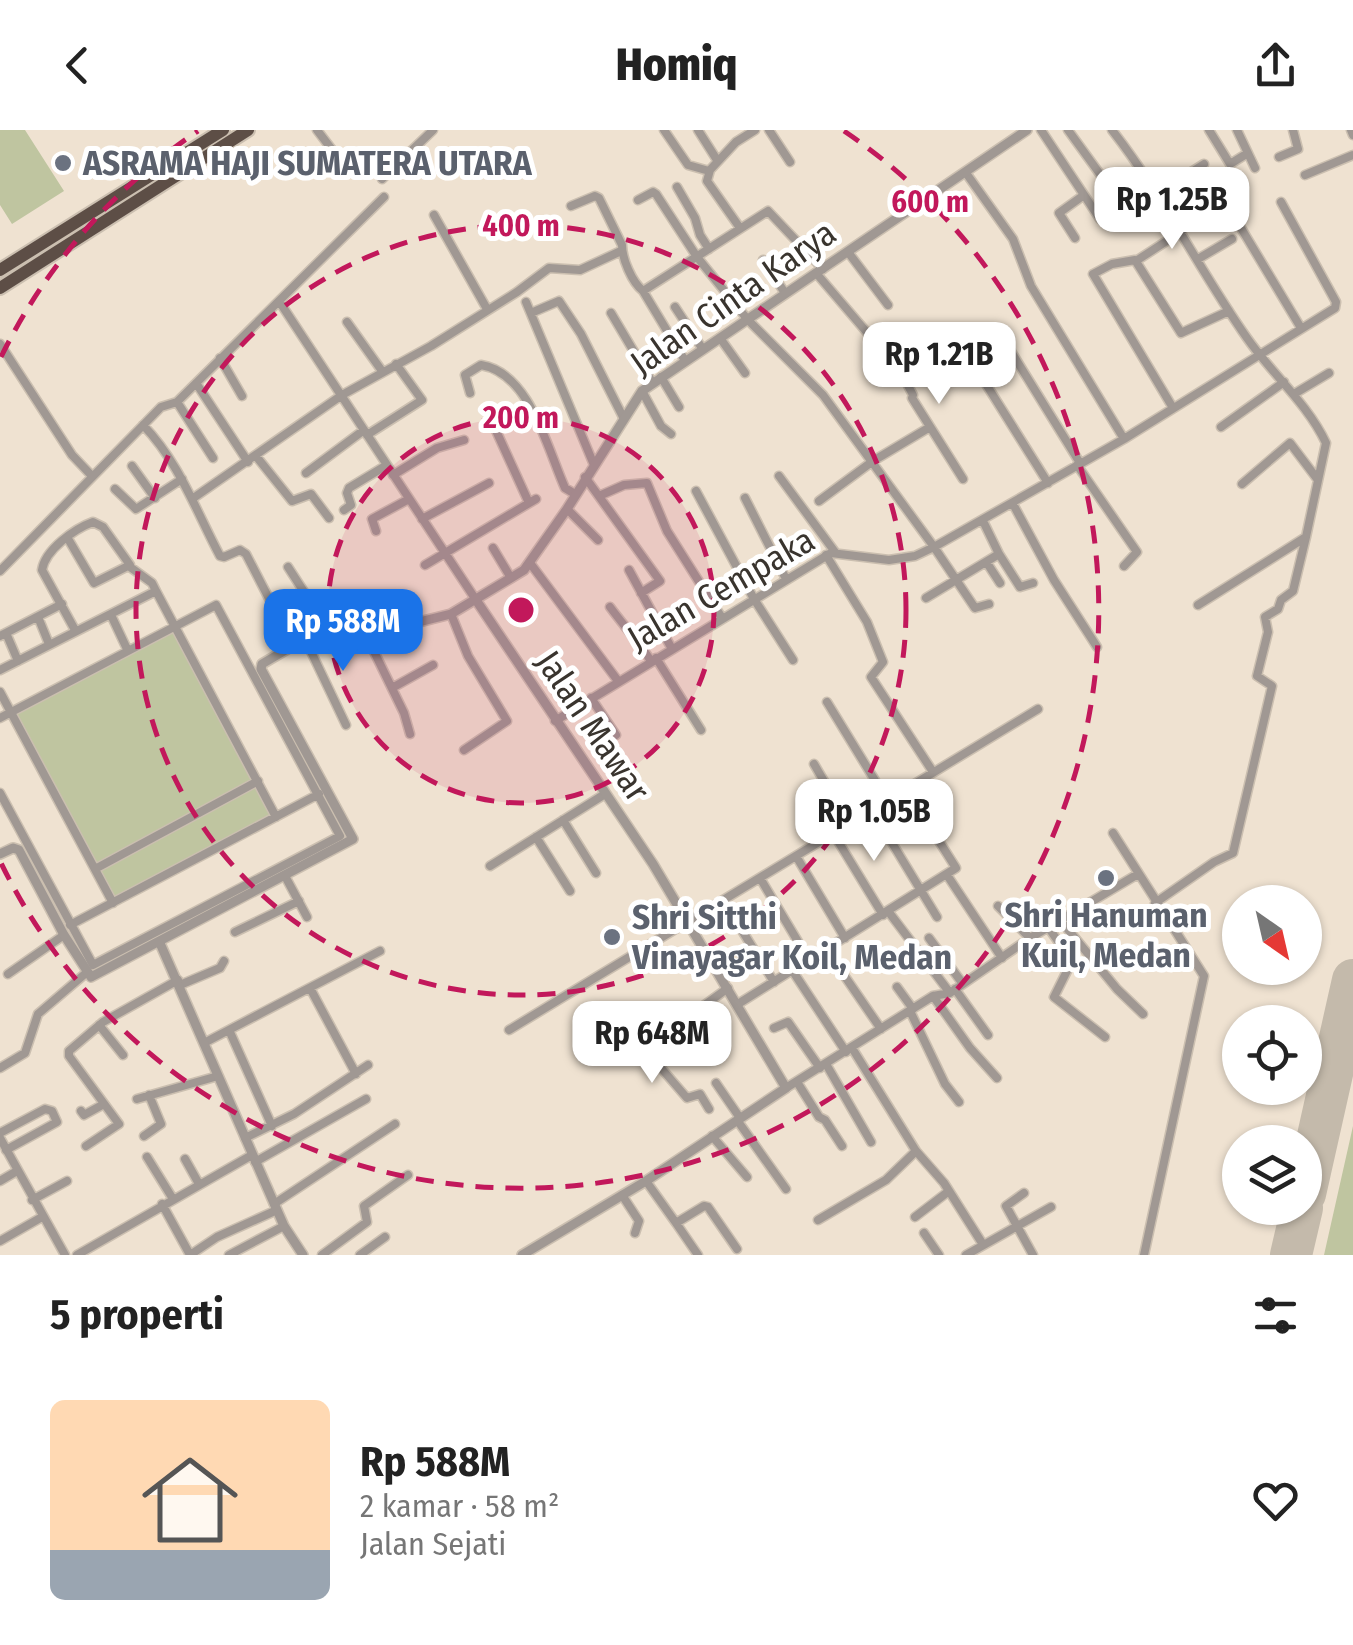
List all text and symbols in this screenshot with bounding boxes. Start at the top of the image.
icon: back [50,38,105,93]
text: Homiq [616,38,737,92]
icon: share [1248,38,1303,93]
place label: ASRAMA HAJI SUMATERA UTARA [82,142,533,184]
marker: ASRAMA HAJI SUMATERA UTARA [52,152,74,174]
pin: Rp 1.25B [1069,167,1275,252]
text: Rp 1.25B [1116,180,1228,218]
text: 600 m [891,184,969,220]
text: 400 m [482,208,560,244]
street label: Jalan Cinta Karya [622,212,844,384]
pin: Rp 1.21B [836,322,1042,407]
text: Rp 1.21B [885,335,993,373]
text: 200 m [482,400,559,436]
street label: Jalan Cempaka [620,519,822,659]
pin: Rp 588M [251,589,435,674]
centre of rings [503,592,539,628]
text: Rp 588M [286,602,400,640]
street label: Jalan Mawar [527,643,659,809]
pin: Rp 1.05B [771,779,977,864]
text: Rp 1.05B [817,792,931,830]
marker: Shri Hanuman Kuil, Medan [1095,867,1117,889]
north arrow [1222,885,1322,985]
map controls [1222,885,1322,1225]
place label: Shri Hanuman Kuil, Medan [1004,894,1208,976]
place label: Shri Sitthi Vinayagar Koil, Medan [631,896,952,978]
marker: Shri Sitthi Vinayagar Koil, Medan [601,926,623,948]
pin: Rp 648M [560,1001,744,1086]
button: locate [1222,1005,1322,1105]
text: Rp 648M [594,1014,710,1052]
button: layers [1222,1125,1322,1225]
icon: filters [1248,1288,1303,1343]
text: 5 properti [50,1290,224,1340]
text: Rp 588M [360,1437,510,1487]
icon: home [130,1440,250,1560]
icon: heart [1248,1473,1303,1528]
text: 2 kamar · 58 m² [360,1487,559,1525]
text: Jalan Sejati [360,1525,506,1563]

